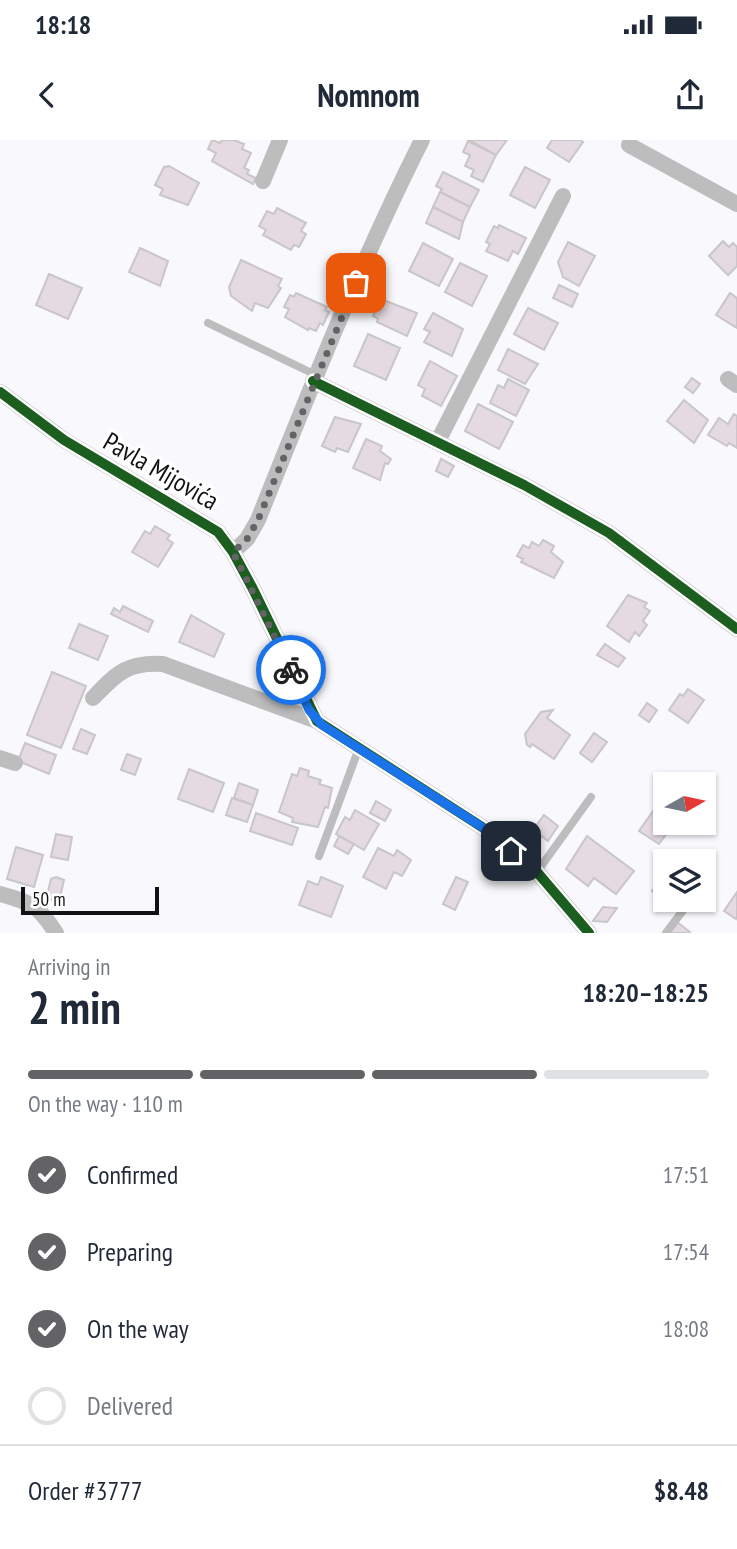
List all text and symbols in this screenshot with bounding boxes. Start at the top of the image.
text: 18:18 [35,8,91,41]
text: Nomnom [317,74,420,116]
icon: back [28,76,66,114]
icon: share [671,76,709,114]
pin [326,253,386,313]
icon: bag [337,264,375,302]
street label: Pavla Mijovića [98,424,225,517]
courier [256,635,326,705]
icon: bike [272,651,310,689]
north arrow [653,772,716,835]
map controls [653,772,716,912]
pin [481,821,541,881]
icon: home [492,832,530,870]
button: layers [653,849,716,912]
scale bar [21,884,159,916]
text: 50 m [32,887,66,911]
text: Arriving in [28,952,110,981]
text: 18:20–18:25 [582,976,709,1009]
text: 2 min [28,977,121,1037]
text: On the way · 110 m [28,1089,183,1118]
icon: check [28,1156,66,1194]
text: Confirmed [87,1158,178,1191]
text: 17:51 [663,1160,709,1189]
icon: check [28,1233,66,1271]
text: Preparing [87,1235,173,1268]
text: 17:54 [663,1237,709,1266]
icon: check [28,1310,66,1348]
text: On the way [87,1312,189,1345]
text: 18:08 [663,1314,709,1343]
text: Delivered [87,1389,173,1422]
text: Order #3777 [28,1474,143,1507]
text: $8.48 [654,1474,709,1507]

